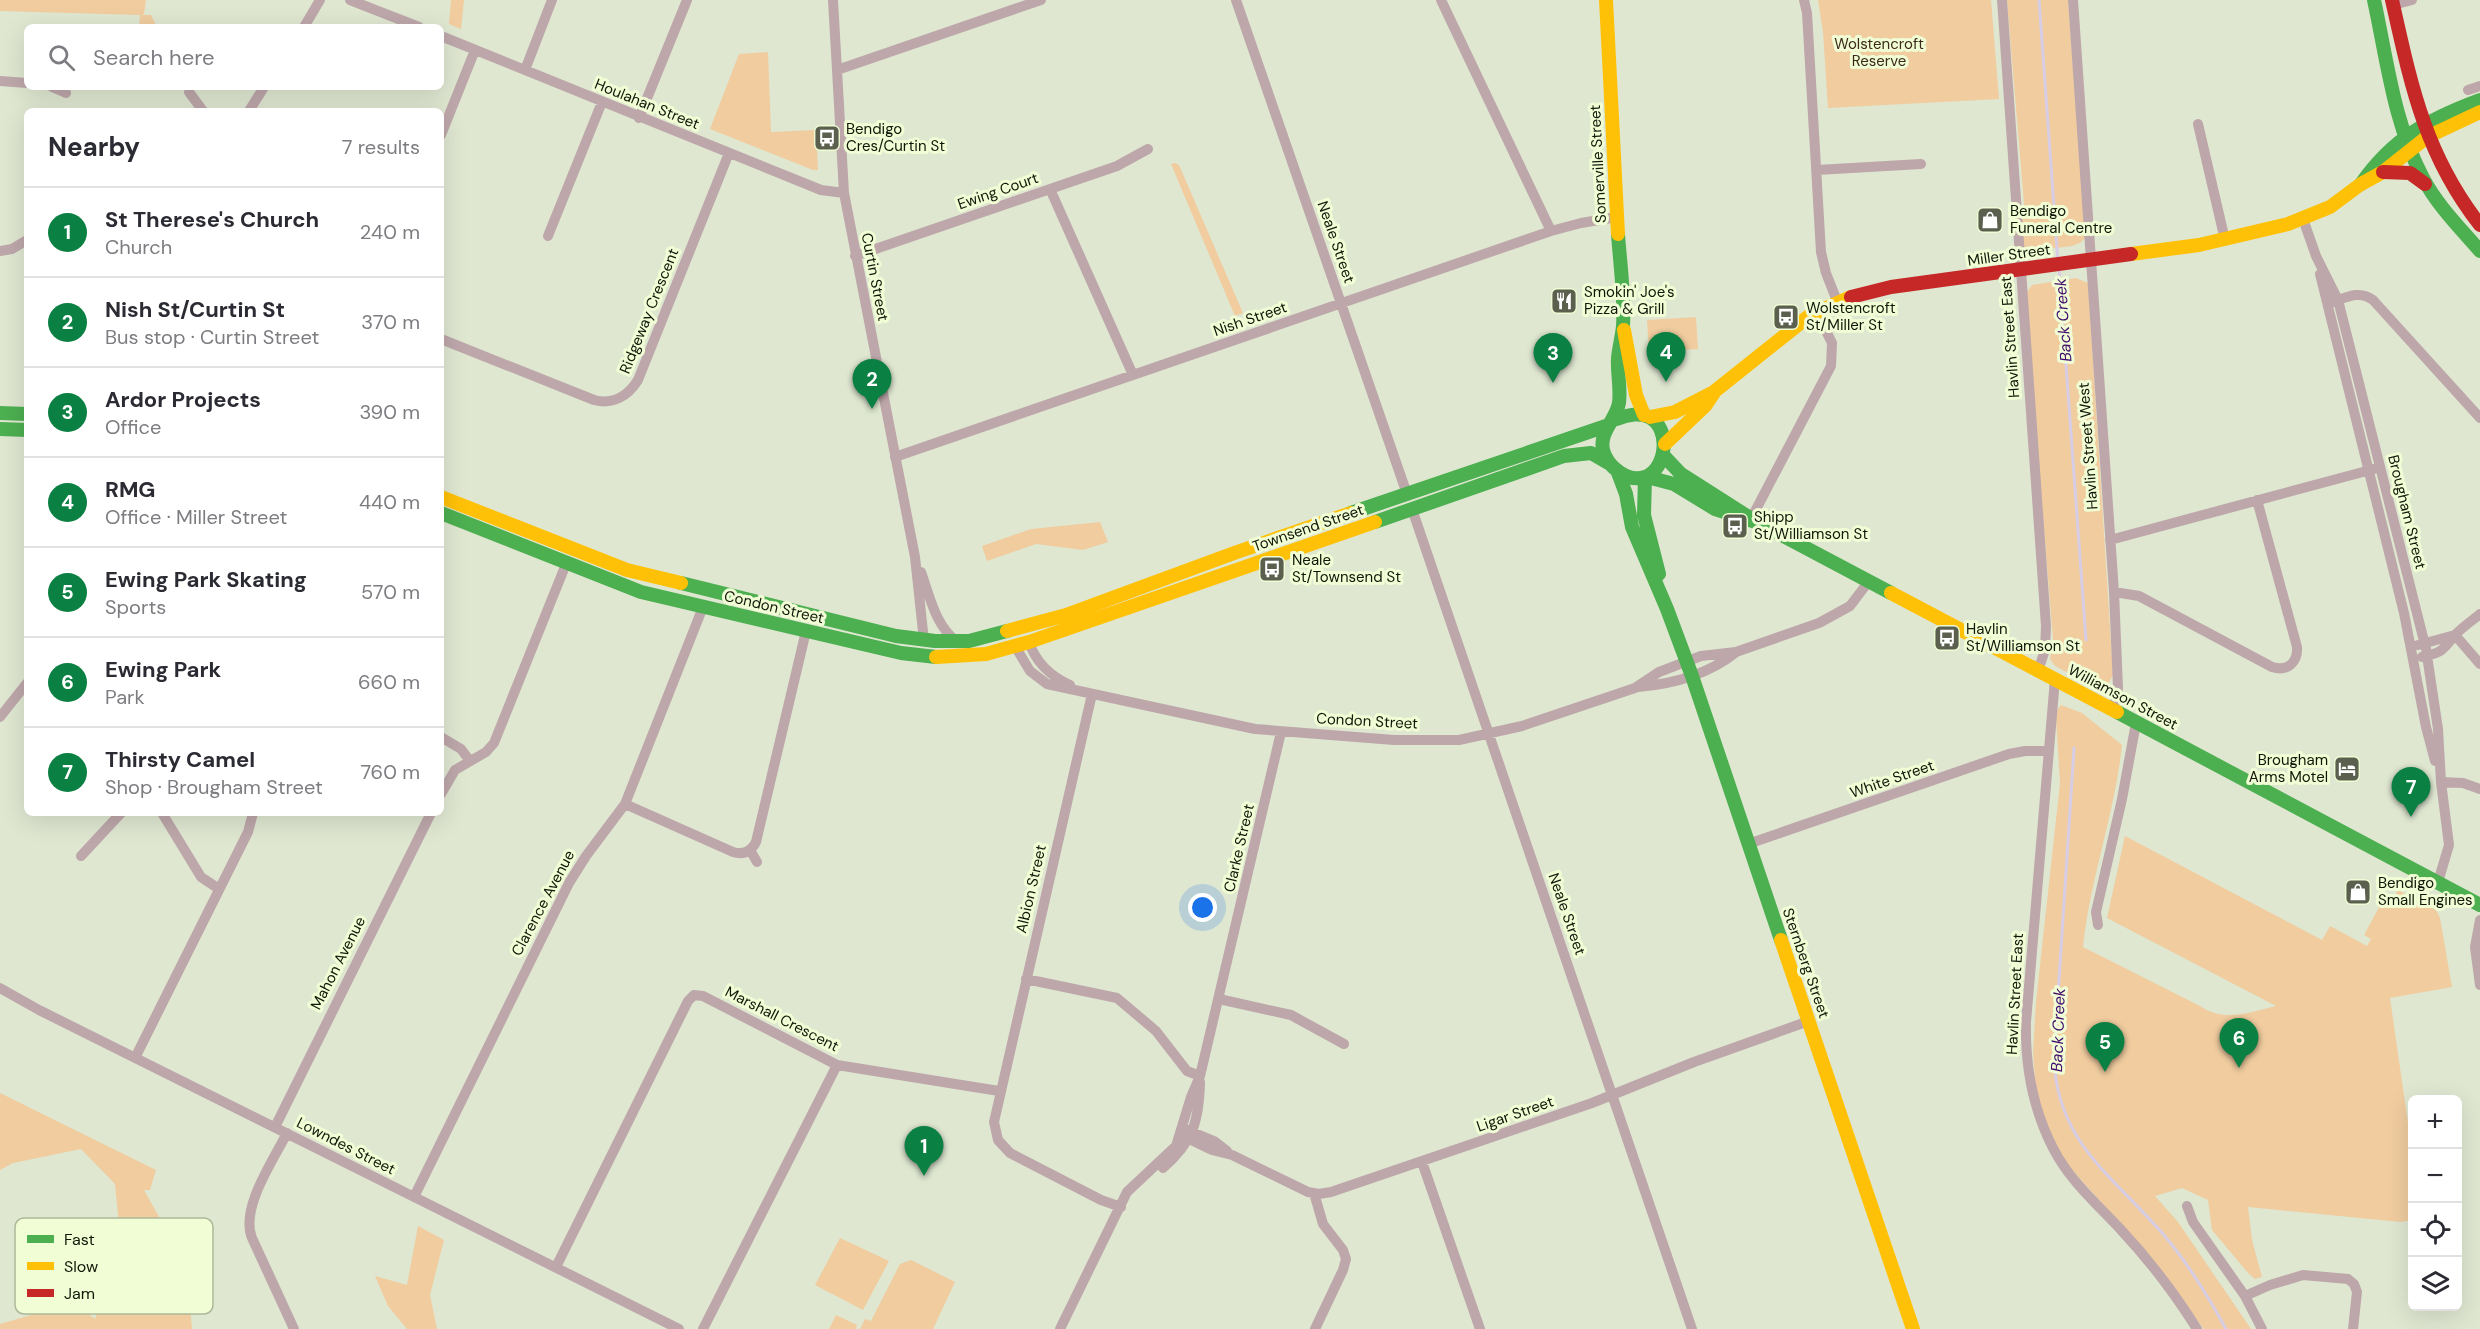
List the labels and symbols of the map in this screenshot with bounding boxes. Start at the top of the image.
park label: Wolstencroft Reserve [1834,34,1924,71]
street label: Houlahan Street [592,74,702,134]
street label: Somerville Street [1585,104,1611,224]
place label: Bendigo Cres/Curtin St [846,119,945,156]
bus stop icon: Bendigo Cres/Curtin St [812,123,842,153]
street label: Ewing Court [955,168,1041,214]
street label: Neale Street [1313,198,1359,286]
place label: Bendigo Funeral Centre [2010,201,2112,238]
shop icon: Bendigo Funeral Centre [1975,205,2005,235]
street label: Curtin Street [857,231,893,323]
street label: Miller Street [1966,239,2052,271]
street label: Ridgeway Crescent [615,245,683,377]
street label: Havlin Street East [1996,275,2024,398]
water label: Back Creek [2050,277,2076,363]
place label: Smokin' Joe's Pizza & Grill [1584,282,1675,319]
restaurant icon: Smokin' Joe's Pizza & Grill [1549,286,1579,316]
street label: Nish Street [1211,297,1290,341]
place label: Wolstencroft St/Miller St [1806,298,1896,335]
bus stop icon: Wolstencroft St/Miller St [1771,302,1801,332]
pin: 4 [1646,332,1686,382]
pin: 3 [1534,334,1572,383]
pin: 2 [852,360,892,409]
street label: Havlin Street West [2074,382,2102,510]
street label: Brougham Street [2383,453,2431,571]
street label: Townsend Street [1250,500,1366,556]
place label: Shipp St/Williamson St [1754,507,1868,544]
bus stop icon: Shipp St/Williamson St [1720,511,1750,541]
place label: Neale St/Townsend St [1292,550,1401,587]
bus stop icon: Neale St/Townsend St [1257,554,1287,584]
street label: Condon Street [722,586,826,628]
place label: Havlin St/Williamson St [1966,619,2080,656]
bus stop icon: Havlin St/Williamson St [1932,623,1962,653]
street label: Williamson Street [2065,660,2181,734]
street label: Condon Street [1316,708,1418,734]
place label: Brougham Arms Motel [2249,750,2328,787]
hotel icon: Brougham Arms Motel [2332,754,2362,784]
street label: White Street [1847,755,1937,803]
pin: 7 [2392,768,2430,817]
street label: Clarke Street [1219,802,1259,894]
street label: Albion Street [1011,843,1051,935]
street label: Clarence Avenue [507,847,579,959]
street label: Neale Street [1544,870,1590,958]
place label: Bendigo Small Engines [2378,873,2473,910]
shop icon: Bendigo Small Engines [2343,877,2373,907]
your location [1188,893,1217,922]
street label: Sternberg Street [1778,905,1834,1021]
street label: Mahon Avenue [306,913,370,1013]
street label: Havlin Street East [2002,933,2028,1055]
street label: Marshall Crescent [722,982,842,1056]
water label: Back Creek [2046,987,2070,1072]
pin: 6 [2220,1018,2258,1068]
pin: 5 [2086,1022,2124,1072]
street label: Ligar Street [1474,1091,1556,1136]
street label: Lowndes Street [293,1113,399,1180]
pin: 1 [904,1126,944,1176]
legend [15,1218,213,1314]
text: Fast [64,1229,95,1250]
text: Slow [64,1256,98,1277]
text: Jam [64,1283,95,1304]

